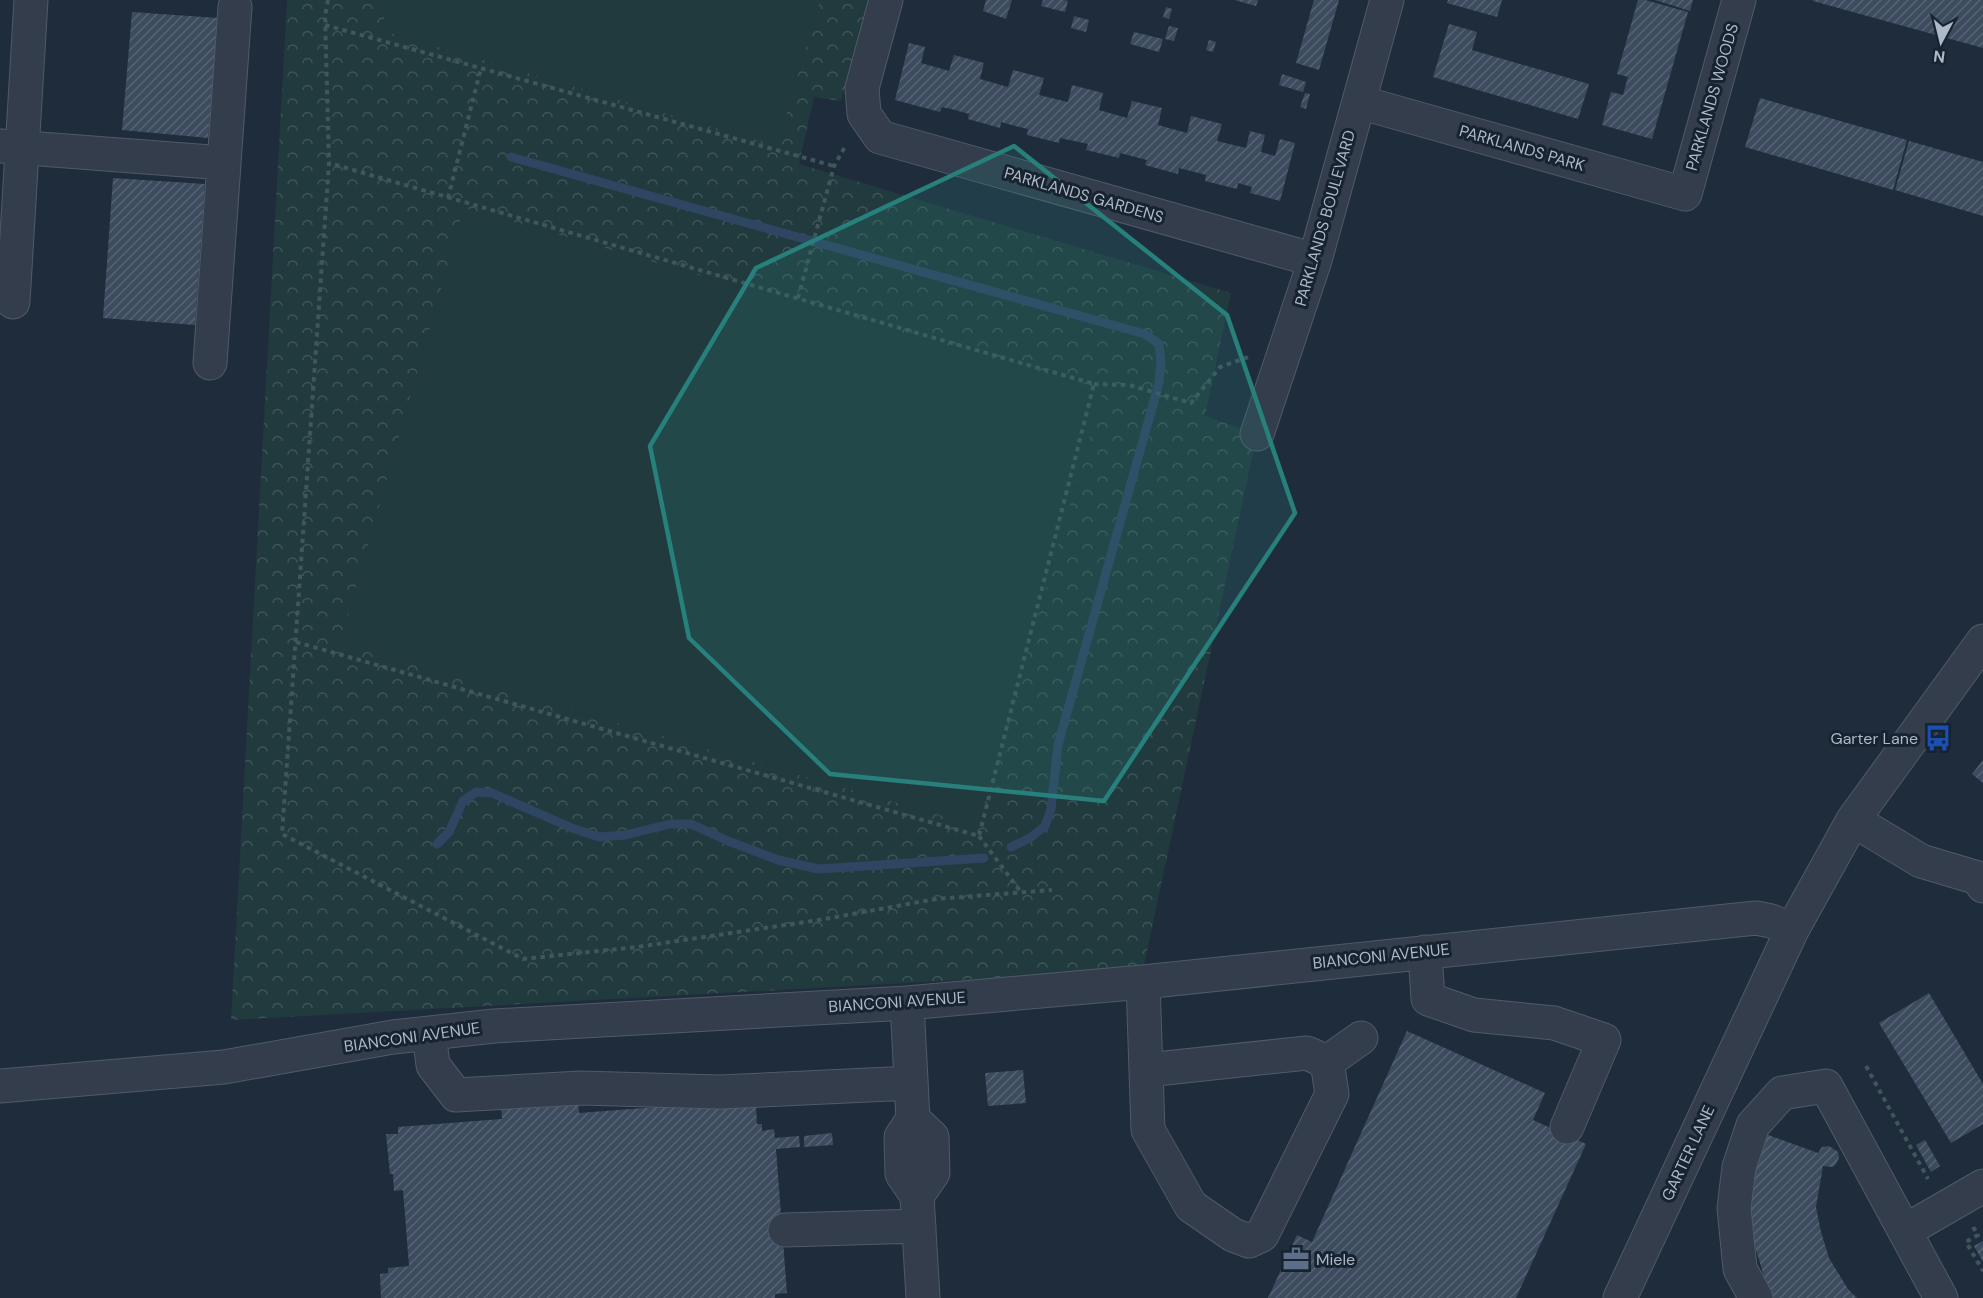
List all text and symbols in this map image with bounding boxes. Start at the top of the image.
north arrow [1911,12,1971,72]
street label: PARKLANDS WOODS [1681,21,1743,173]
text: N [1932,45,1946,68]
street label: PARKLANDS PARK [1457,120,1587,176]
street label: PARKLANDS BOULEVARD [1290,127,1360,309]
street label: PARKLANDS GARDENS [1002,162,1166,228]
bus stop icon: Garter Lane [1923,723,1953,753]
place label: Garter Lane [1831,728,1918,749]
street label: BIANCONI AVENUE [1312,938,1450,974]
street label: BIANCONI AVENUE [828,987,966,1017]
street label: BIANCONI AVENUE [343,1017,481,1057]
street label: GARTER LANE [1657,1102,1719,1204]
office icon: Miele [1281,1244,1311,1274]
place label: Miele [1316,1249,1355,1270]

